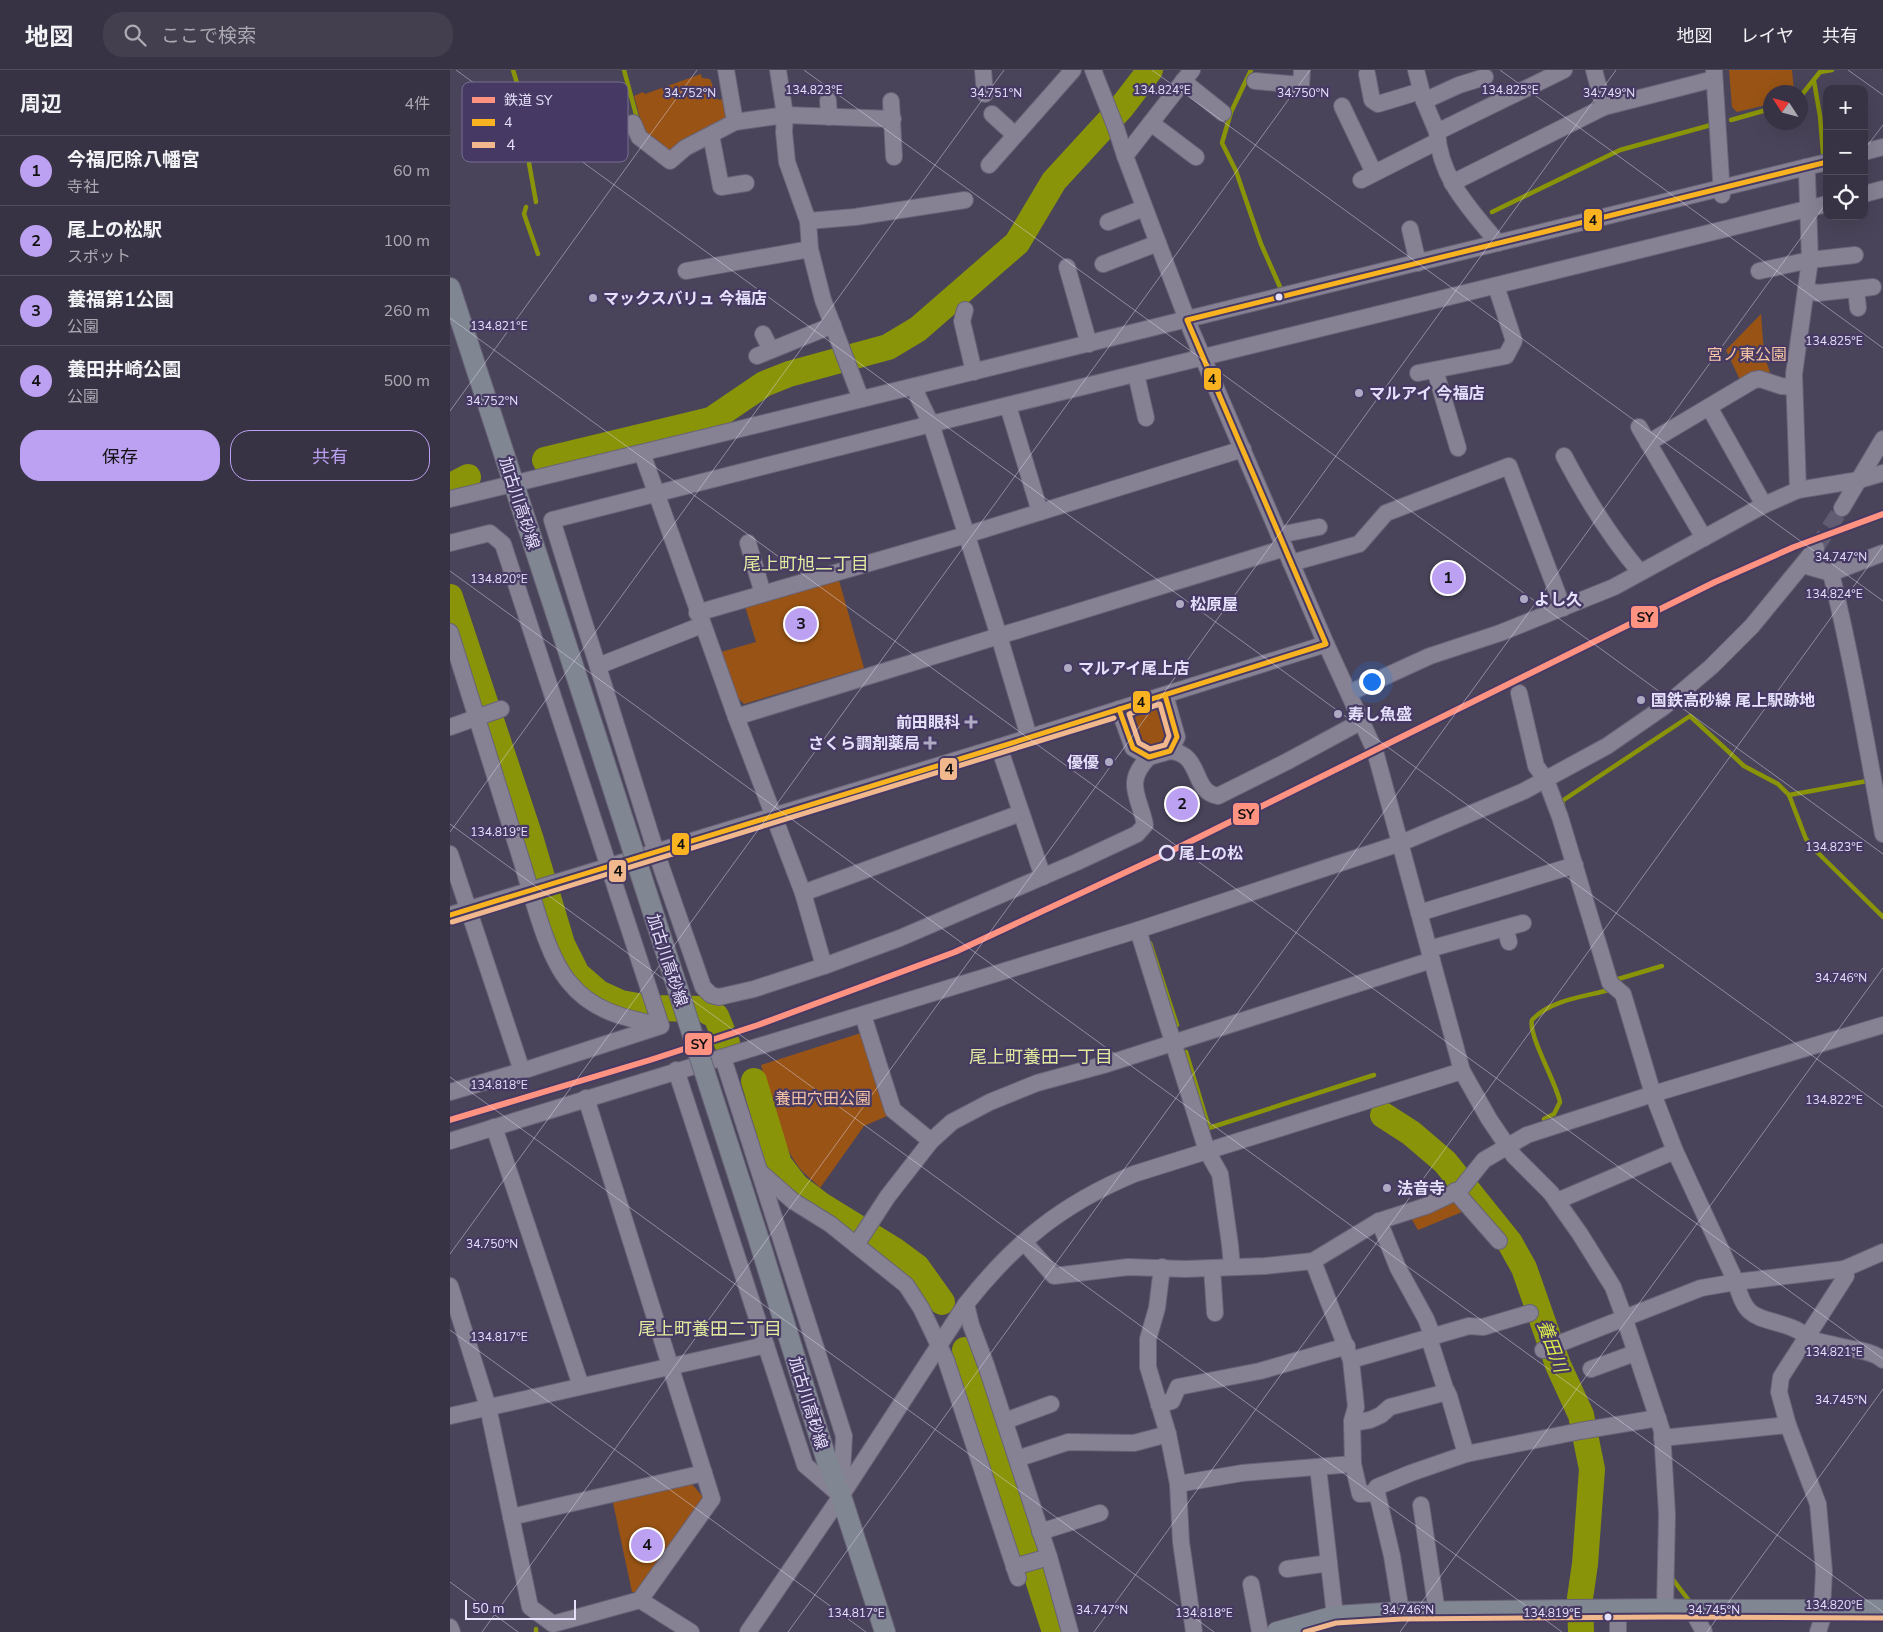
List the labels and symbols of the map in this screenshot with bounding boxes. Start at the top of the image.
legend [462,82,628,162]
text: 134.823°E [785,82,843,98]
text: 134.824°E [1133,82,1191,98]
text: 134.825°E [1481,82,1539,98]
text: 34.752°N [664,85,716,101]
text: 34.751°N [970,85,1022,101]
text: 34.750°N [1277,85,1329,101]
text: 34.749°N [1583,85,1635,101]
north arrow [1763,85,1808,130]
text: 鉄道 SY [504,91,553,110]
text: 4 [504,113,512,132]
text: ４ [504,136,518,155]
line badge: 4 [1583,208,1603,232]
text: 4 [1589,211,1598,230]
place label: マックスバリュ 今福店 [603,288,767,310]
marker: マックスバリュ 今福店 [587,292,599,304]
unlabelled marker [1274,292,1284,302]
text: 134.821°E [470,318,528,334]
text: 134.825°E [1805,333,1863,349]
park label: 宮ノ東公園 [1707,344,1787,366]
line badge: 4 [1203,367,1222,391]
text: 4 [1208,370,1217,389]
place label: マルアイ 今福店 [1369,383,1485,405]
marker: マルアイ 今福店 [1353,387,1365,399]
text: 34.752°N [466,393,518,409]
street label: 加古川高砂線 [494,454,544,552]
text: 34.747°N [1815,549,1867,565]
district label: 尾上町旭二丁目 [743,552,869,576]
pin: 1 [1432,559,1464,597]
text: 134.820°E [470,571,528,587]
text: 134.824°E [1805,586,1863,602]
place label: よし久 [1534,589,1582,611]
marker: よし久 [1518,593,1530,605]
place label: 松原屋 [1190,594,1238,616]
marker: 松原屋 [1174,598,1186,610]
pin: 3 [785,605,817,643]
line badge: SY [1630,605,1659,629]
text: SY [1636,608,1654,627]
place label: マルアイ尾上店 [1078,658,1189,680]
marker: マルアイ尾上店 [1062,662,1074,674]
your location [1359,669,1385,695]
line badge: 4 [1132,690,1151,714]
place label: 国鉄高砂線 尾上駅跡地 [1651,690,1815,712]
text: 4 [1137,693,1146,712]
marker: 国鉄高砂線 尾上駅跡地 [1635,694,1647,706]
place label: 寿し魚盛 [1348,704,1412,726]
marker: 寿し魚盛 [1332,708,1344,720]
place label: 前田眼科 [896,712,960,734]
marker: 前田眼科 [964,715,978,729]
place label: さくら調剤薬局 [808,733,920,755]
marker: さくら調剤薬局 [924,737,936,749]
place label: 優優 [1067,752,1099,774]
marker: 優優 [1103,756,1115,768]
line badge: ４ [939,757,958,781]
text: ４ [942,760,956,779]
pin: 2 [1166,785,1198,823]
line badge: SY [1232,802,1260,826]
text: SY [1237,805,1255,824]
text: 134.819°E [470,824,528,840]
line badge: 4 [671,832,690,856]
text: 4 [677,835,686,854]
text: 134.823°E [1805,839,1863,855]
place label: 尾上の松 [1179,843,1243,865]
marker: 尾上の松 [1159,845,1175,861]
line badge: ４ [608,859,627,883]
text: ４ [611,862,625,881]
street label: 加古川高砂線 [642,911,692,1009]
text: 34.746°N [1815,970,1867,986]
line badge: SY [684,1032,713,1056]
text: SY [690,1035,708,1054]
district label: 尾上町養田一丁目 [969,1045,1113,1069]
text: 134.818°E [470,1077,528,1093]
park label: 養田穴田公園 [775,1088,871,1110]
text: 134.822°E [1805,1092,1863,1108]
place label: 法音寺 [1397,1178,1445,1200]
marker: 法音寺 [1381,1182,1393,1194]
text: 34.750°N [466,1236,518,1252]
district label: 尾上町養田二丁目 [638,1317,782,1341]
water label: 養田川 [1531,1317,1573,1377]
text: 134.817°E [470,1329,528,1345]
text: 134.821°E [1805,1344,1863,1360]
street label: 加古川高砂線 [783,1354,833,1452]
text: 34.745°N [1815,1392,1867,1408]
pin: 4 [631,1526,663,1564]
scale bar [465,1597,576,1620]
text: 134.820°E [1805,1597,1863,1613]
text: 34.747°N [1076,1602,1128,1618]
text: 34.746°N [1382,1602,1434,1618]
text: 34.745°N [1688,1602,1740,1618]
text: 134.817°E [827,1605,885,1621]
text: 134.818°E [1175,1605,1233,1621]
text: 134.819°E [1523,1605,1581,1621]
unlabelled marker [1603,1612,1613,1622]

